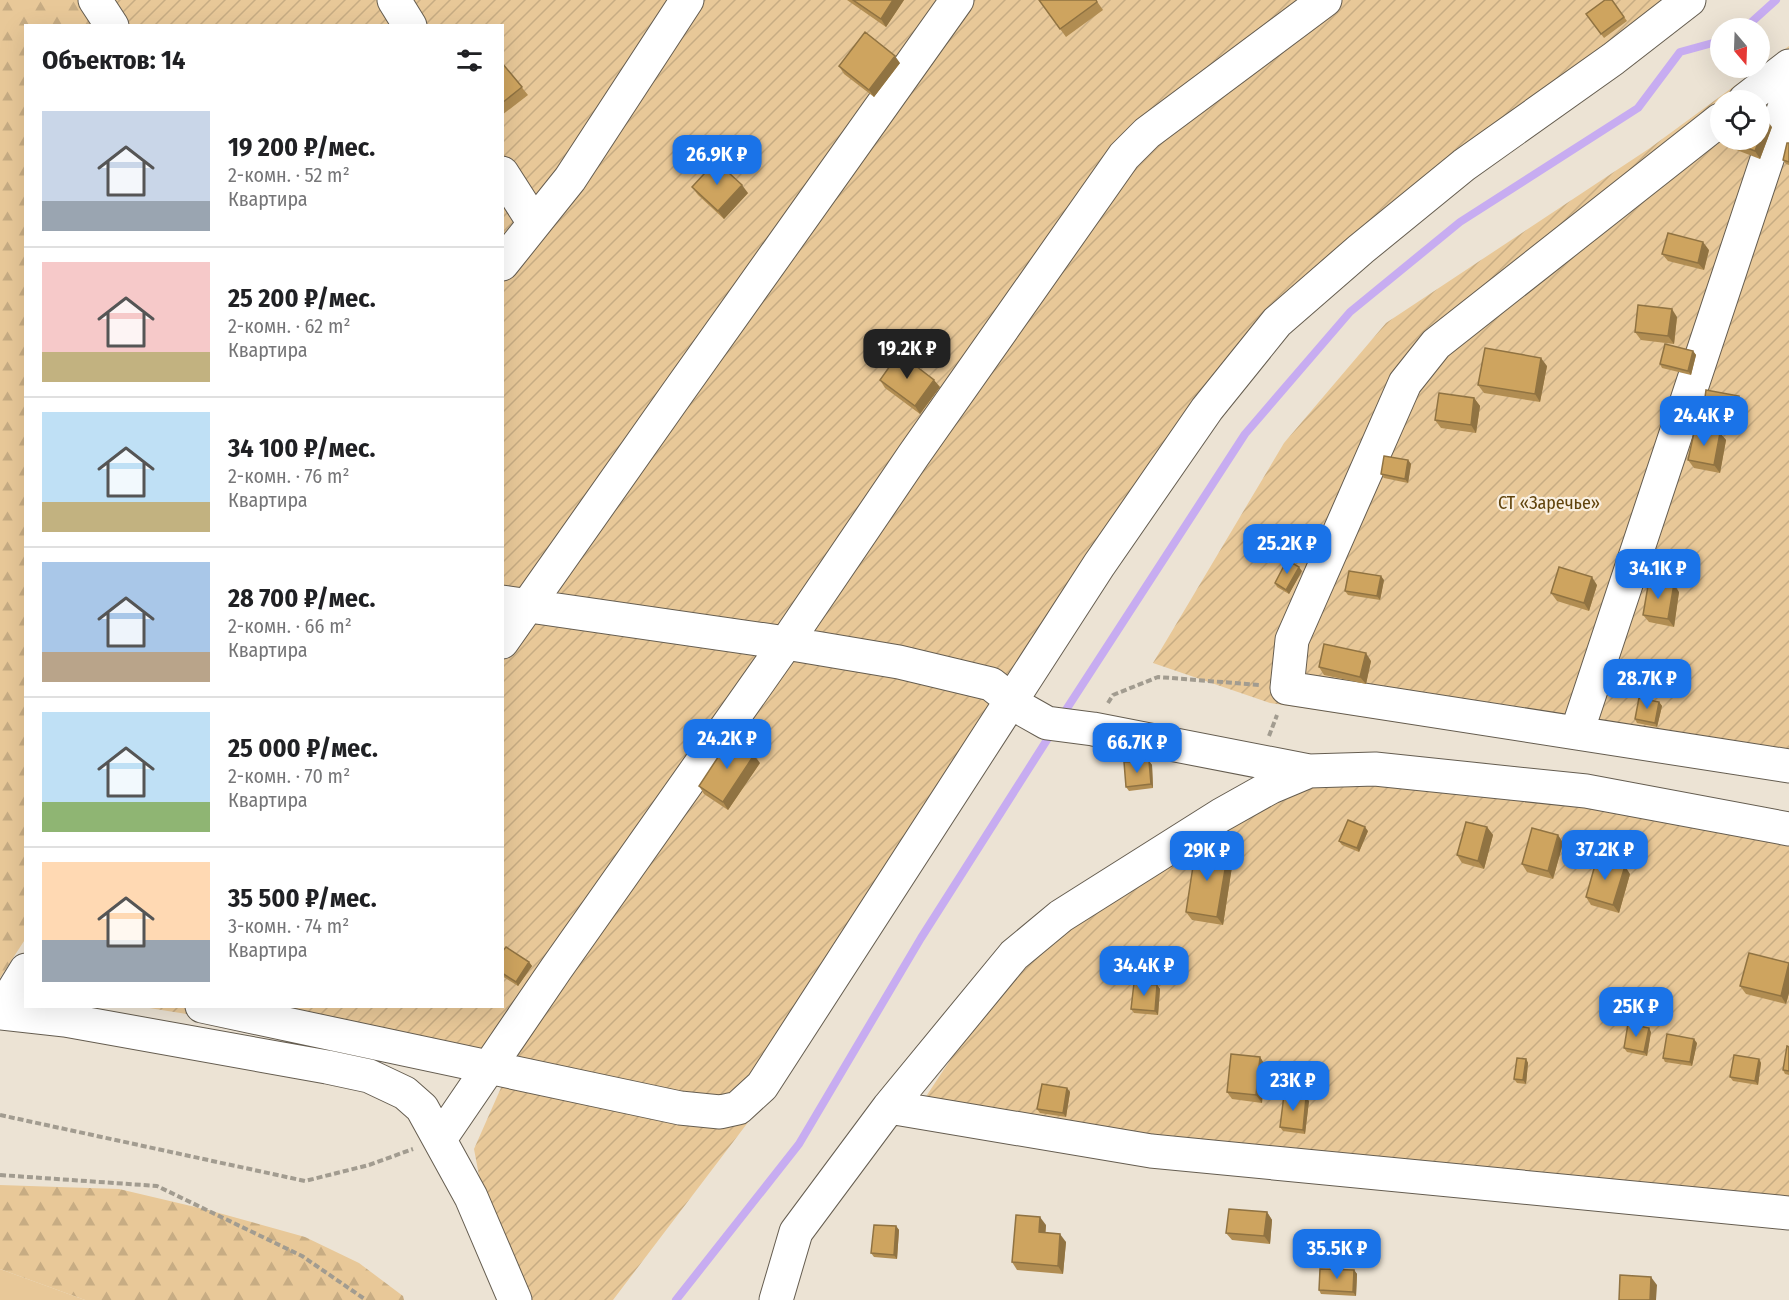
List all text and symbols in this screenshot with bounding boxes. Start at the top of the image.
north arrow [1710,18,1770,78]
map controls [1710,18,1770,150]
icon: filters [453,44,486,77]
text: Объектов: 14 [42,45,185,76]
button: locate [1710,90,1770,150]
text: 19 200 ₽/мес. [228,132,375,163]
icon: home [90,135,162,207]
pin: 26.9K ₽ [662,135,772,186]
text: 26.9K ₽ [687,142,747,166]
text: 2-комн. · 52 m² [228,163,350,187]
text: Квартира [228,187,308,211]
text: 25 200 ₽/мес. [228,283,376,314]
icon: home [90,286,162,358]
text: 2-комн. · 62 m² [228,314,350,338]
pin: 19.2K ₽ [852,329,962,380]
text: 19.2K ₽ [877,336,937,360]
text: Квартира [228,338,308,362]
pin: 24.4K ₽ [1649,396,1759,447]
text: 24.4K ₽ [1674,403,1734,427]
text: 34 100 ₽/мес. [228,433,375,464]
icon: home [90,436,162,508]
text: 2-комн. · 76 m² [228,464,349,488]
text: Квартира [228,488,308,512]
park label: СТ «Заречье» [1498,492,1600,514]
pin: 25.2K ₽ [1232,524,1342,575]
text: 25.2K ₽ [1257,531,1317,555]
pin: 34.1K ₽ [1603,549,1713,600]
text: 34.1K ₽ [1629,556,1687,580]
text: 28 700 ₽/мес. [228,583,375,614]
icon: home [90,586,162,658]
text: 2-комн. · 66 m² [228,614,352,638]
text: Квартира [228,638,308,662]
pin: 28.7K ₽ [1592,659,1702,710]
text: 28.7K ₽ [1617,666,1677,690]
pin: 24.2K ₽ [672,719,782,770]
pin: 66.7K ₽ [1082,723,1192,774]
text: 24.2K ₽ [697,726,757,750]
text: 66.7K ₽ [1107,730,1167,754]
text: 25 000 ₽/мес. [228,733,378,764]
icon: home [90,736,162,808]
text: 2-комн. · 70 m² [228,764,350,788]
text: Квартира [228,788,308,812]
pin: 37.2K ₽ [1550,830,1660,881]
pin: 29K ₽ [1165,831,1249,882]
text: 37.2K ₽ [1576,837,1634,861]
text: 29K ₽ [1184,838,1230,862]
text: 35 500 ₽/мес. [228,883,377,914]
icon: home [90,886,162,958]
text: 3-комн. · 74 m² [228,914,349,938]
text: Квартира [228,938,308,962]
pin: 34.4K ₽ [1089,946,1199,997]
text: 34.4K ₽ [1114,953,1174,977]
pin: 25K ₽ [1594,987,1678,1038]
text: 25K ₽ [1613,994,1659,1018]
pin: 23K ₽ [1251,1061,1335,1112]
text: 23K ₽ [1270,1068,1316,1092]
pin: 35.5K ₽ [1282,1229,1392,1280]
text: 35.5K ₽ [1307,1236,1367,1260]

